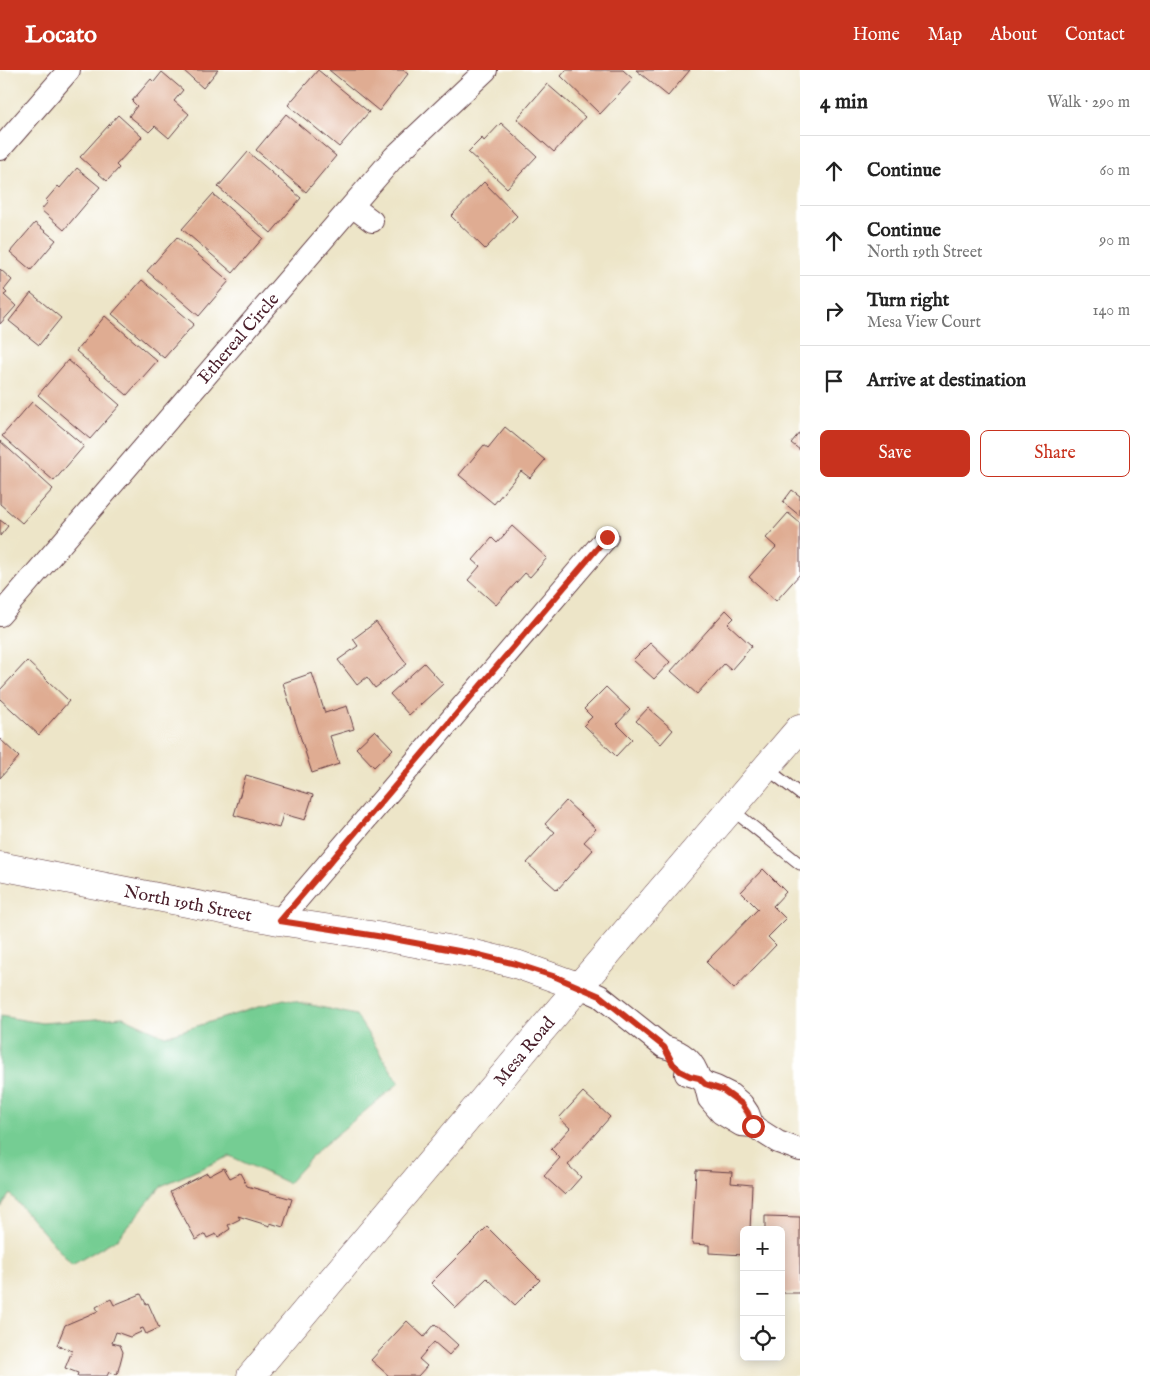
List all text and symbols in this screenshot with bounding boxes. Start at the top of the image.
text: Locato [25,20,97,51]
text: Home [853,24,900,47]
text: Map [928,24,962,47]
text: About [990,24,1037,47]
text: Contact [1065,24,1125,47]
text: 4 min [820,89,868,116]
text: Walk · 290 m [1047,93,1130,113]
icon: ahead [820,157,848,185]
text: Continue [867,159,941,183]
text: 60 m [1100,161,1130,181]
text: Continue [867,219,941,243]
icon: ahead [820,227,848,255]
text: 90 m [1099,231,1130,251]
text: North 19th Street [867,243,983,263]
street label: Ethereal Circle [193,289,285,389]
text: Turn right [867,289,949,313]
icon: right [820,297,848,325]
text: 140 m [1092,301,1130,321]
text: Mesa View Court [867,313,981,333]
icon: arrive [820,367,848,395]
text: Arrive at destination [867,369,1026,393]
button: Save [820,430,970,477]
button: Share [980,430,1130,477]
route end [596,526,619,549]
street label: North 19th Street [122,881,254,928]
street label: Mesa Road [489,1012,561,1091]
route start [742,1115,765,1138]
map controls [740,1226,785,1361]
button: + [740,1226,785,1271]
button: − [740,1271,785,1316]
button: locate [740,1316,785,1361]

